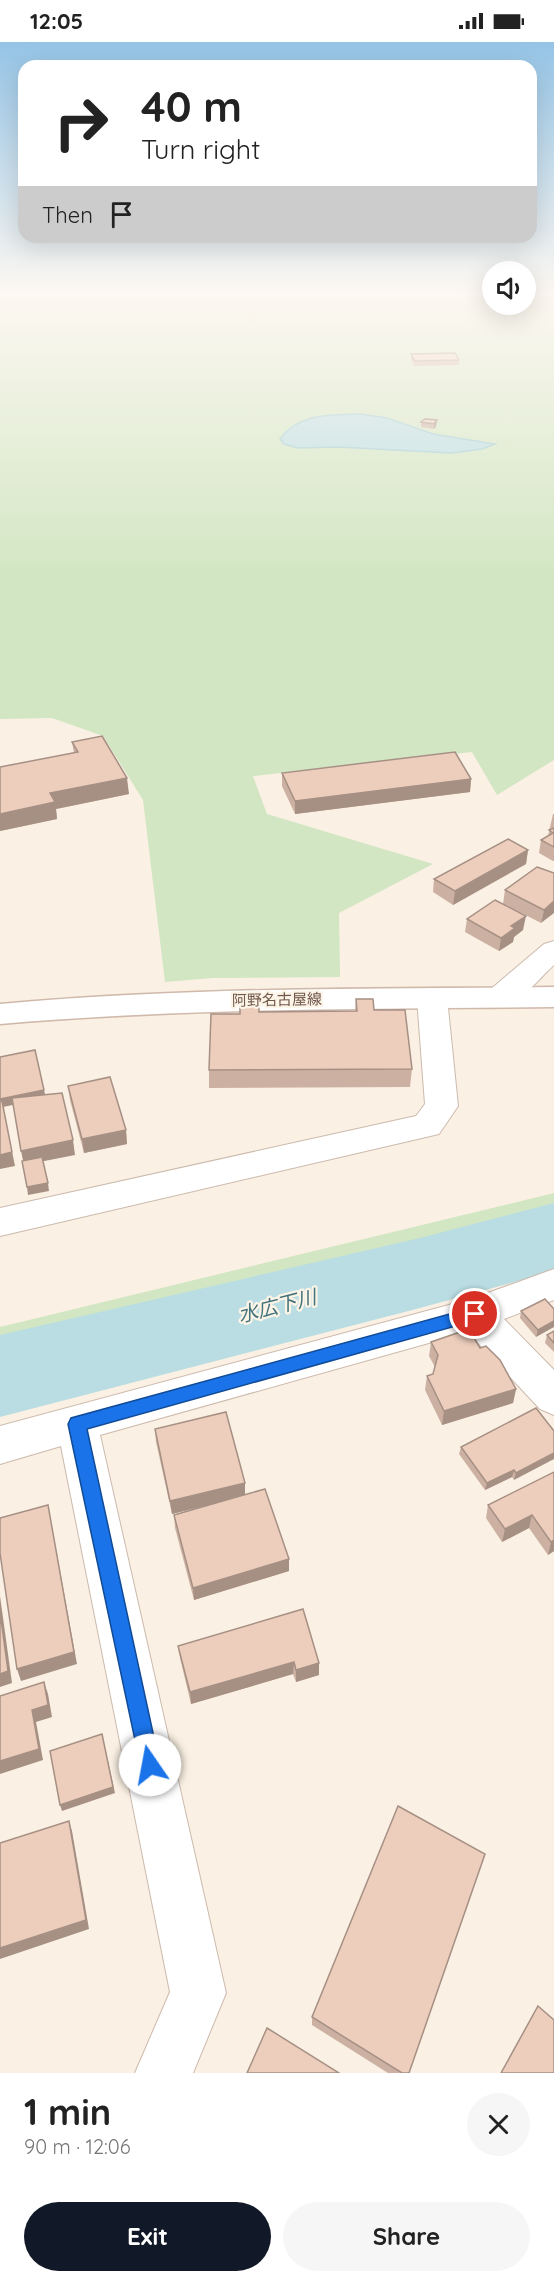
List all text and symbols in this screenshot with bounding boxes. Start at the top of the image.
text: 12:05 [30,7,83,35]
text: 40 m [141,80,242,133]
icon: right [42,84,120,162]
text: Turn right [141,132,260,166]
icon: arrive [105,198,138,231]
text: Then [42,201,93,229]
map controls [482,261,536,315]
button: sound [482,261,536,315]
street label: 阿野名古屋線 [232,989,322,1010]
water label: 水広下川 [235,1283,321,1327]
pin [449,1288,500,1339]
icon: arrive [458,1297,491,1330]
position arrow [118,1733,182,1797]
text: 1 min [24,2089,111,2134]
button: close [467,2093,530,2156]
text: 90 m · 12:06 [24,2134,130,2159]
button: Exit [24,2202,271,2271]
button: Share [283,2202,530,2271]

